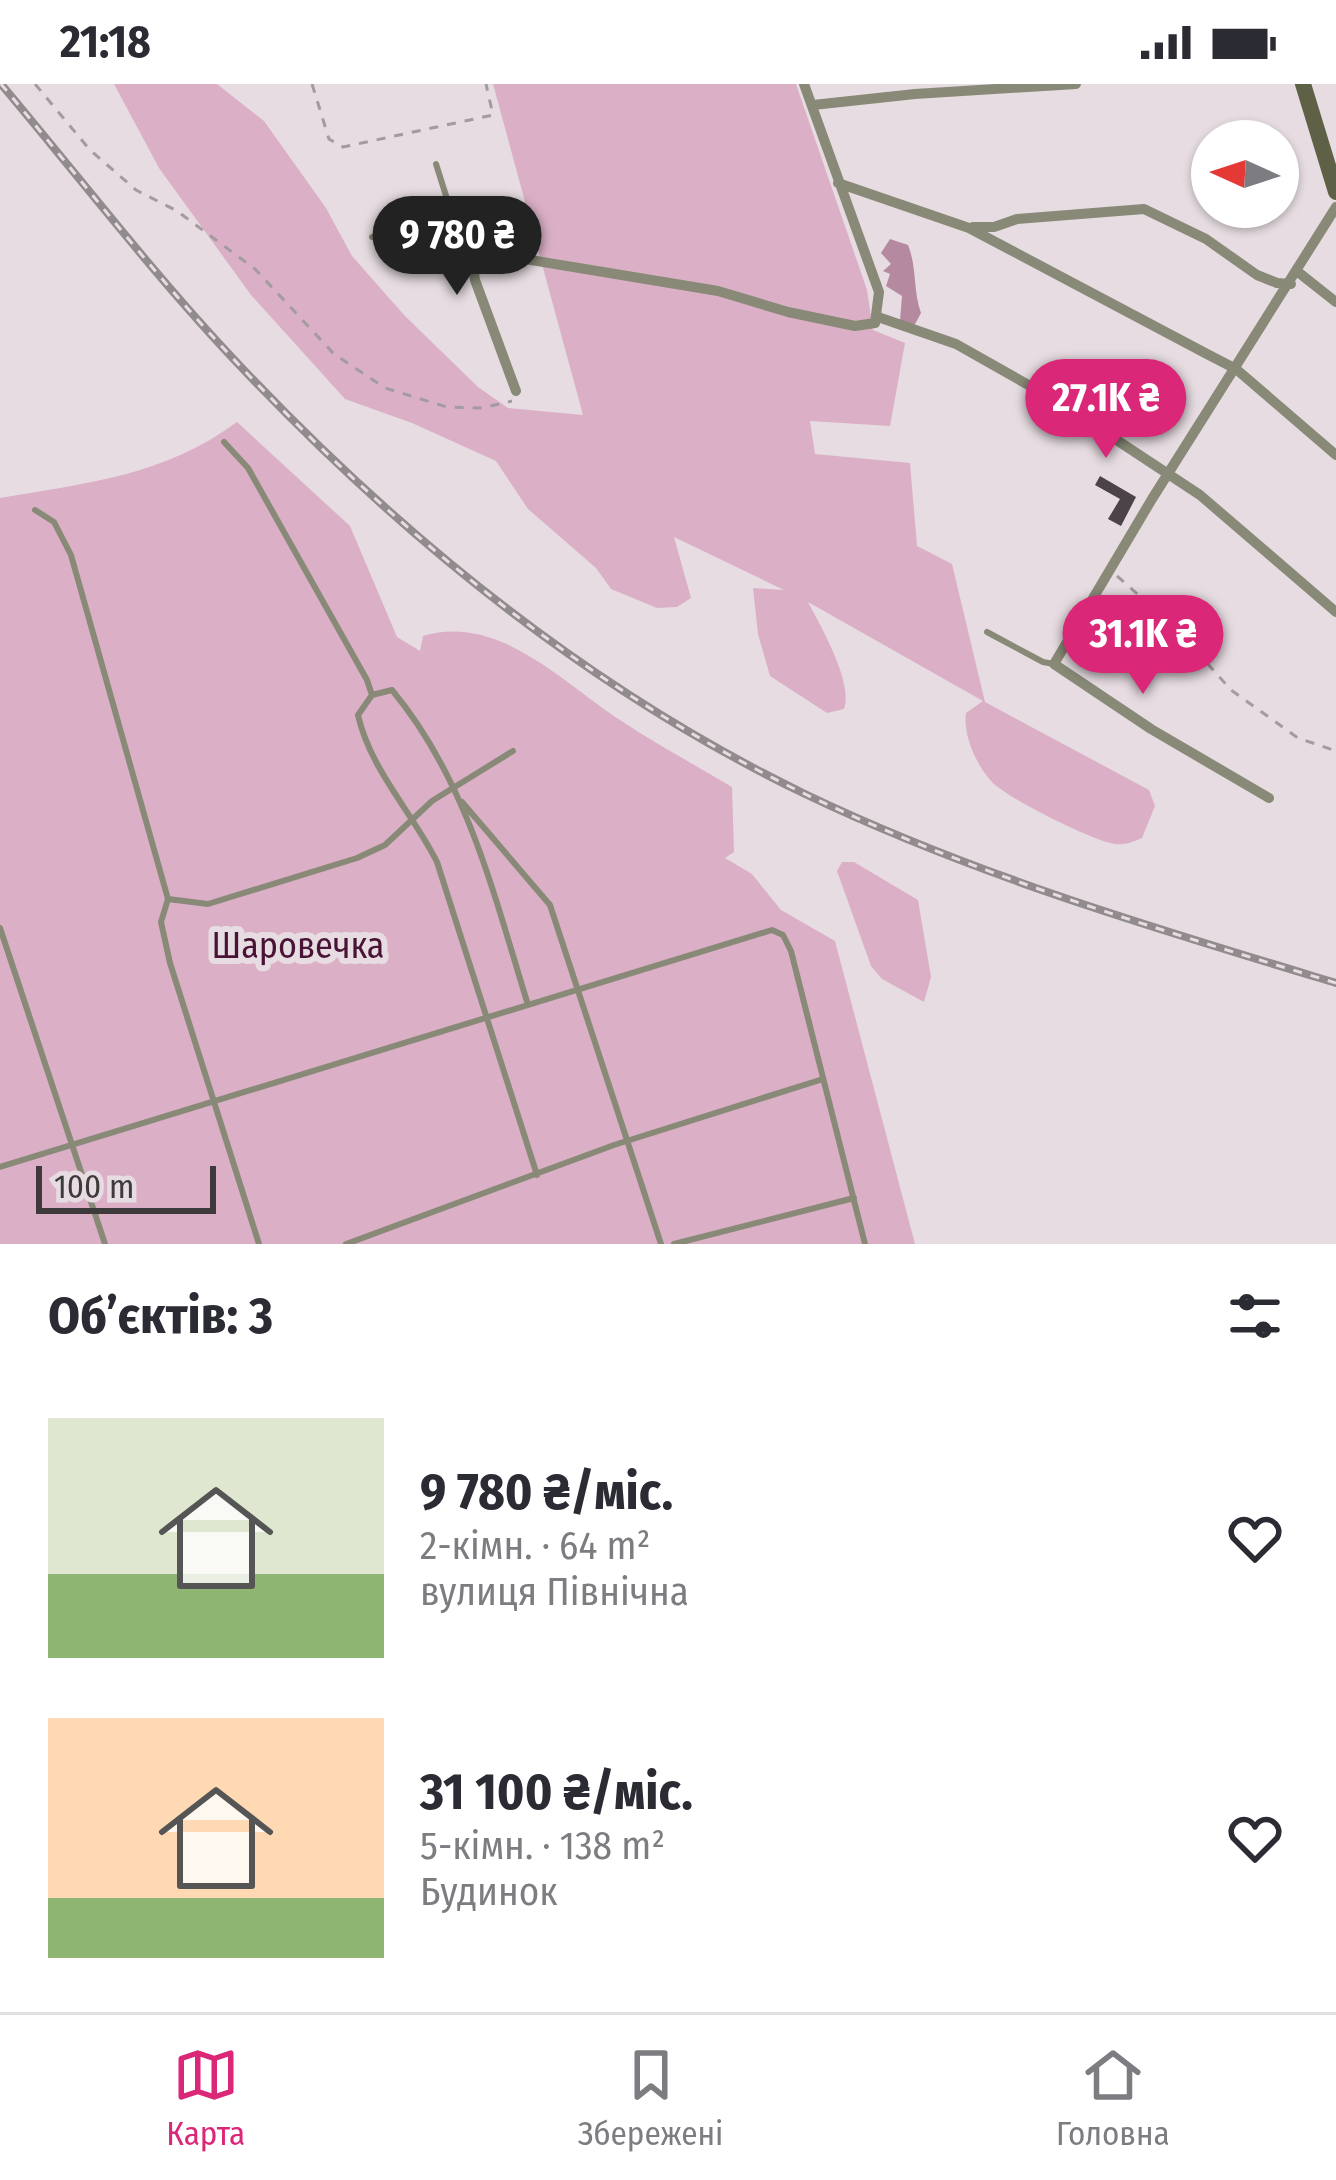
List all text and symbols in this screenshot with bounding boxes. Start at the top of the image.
text: 21:18 [60,15,151,69]
north arrow [1191,120,1299,228]
map controls [1191,120,1299,228]
pin: 9 780 ₴ [346,196,568,298]
text: 9 780 ₴ [400,212,514,258]
pin: 27.1K ₴ [995,359,1217,461]
text: 27.1K ₴ [1052,375,1160,421]
pin: 31.1K ₴ [1032,595,1254,697]
text: 31.1K ₴ [1089,611,1197,657]
park label: Шаровечка [212,924,384,968]
scale bar [36,1160,216,1213]
text: 100 m [54,1167,134,1207]
icon: filters [1222,1283,1288,1349]
text: Об’єктів: 3 [48,1285,273,1347]
text: 9 780 ₴/міс. [420,1461,673,1523]
icon: home [144,1466,288,1610]
icon: heart [1222,1505,1288,1571]
text: 2-кімн. · 64 m² [420,1523,650,1569]
text: вулиця Північна [420,1569,689,1615]
text: 31 100 ₴/міс. [420,1761,693,1823]
icon: home [144,1766,288,1910]
icon: heart [1222,1805,1288,1871]
text: 5-кімн. · 138 m² [420,1823,665,1869]
text: Будинок [420,1869,557,1915]
tab: Карта [166,2042,245,2154]
tab: Збережені [578,2042,723,2154]
tab: Головна [1056,2042,1170,2154]

